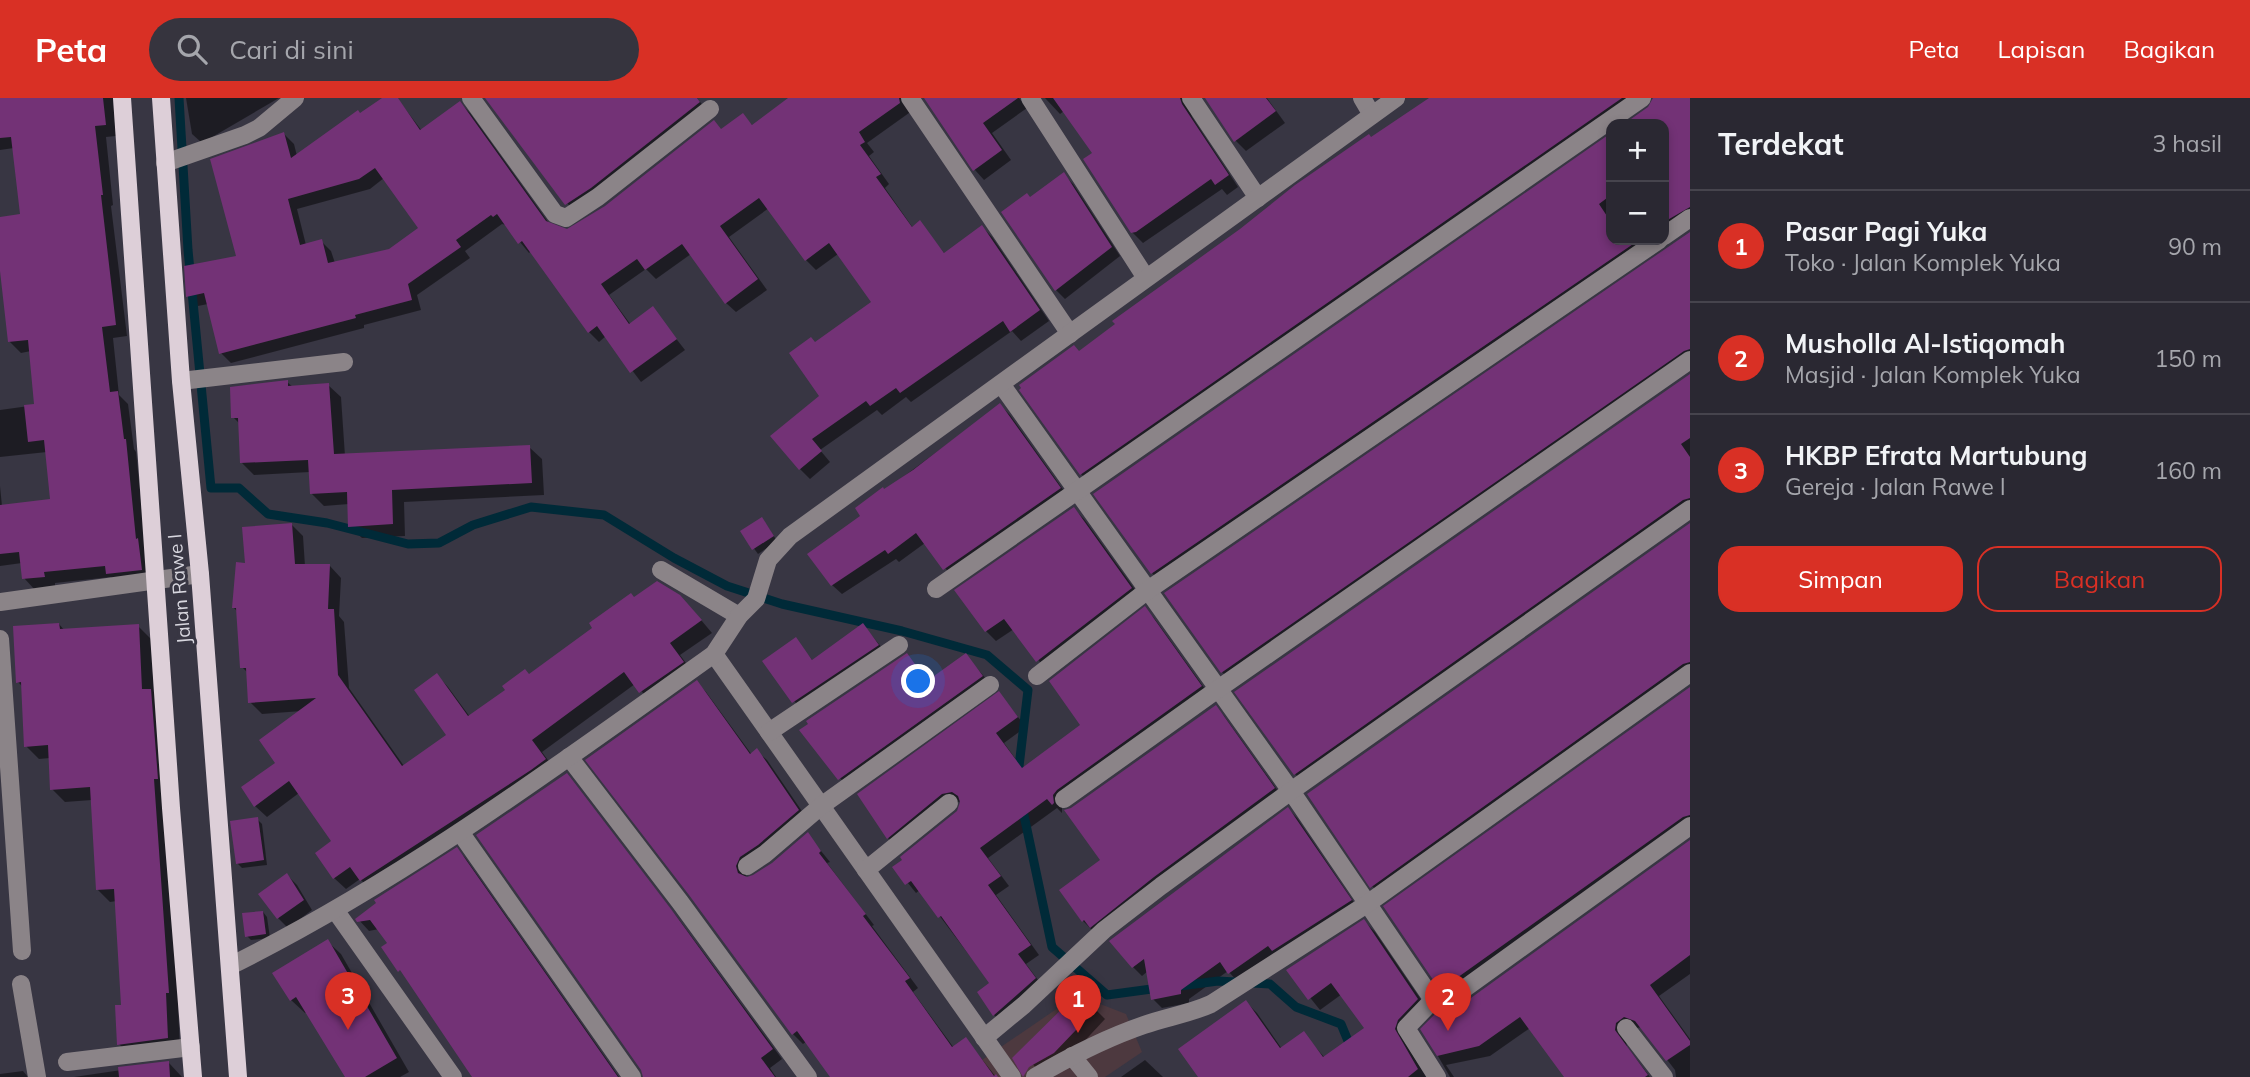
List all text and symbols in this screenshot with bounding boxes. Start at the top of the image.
search box [149,18,639,81]
text: Peta [35,29,107,70]
icon: search [173,30,211,68]
text: Cari di sini [229,33,354,66]
text: Peta [1908,34,1959,64]
text: Lapisan [1997,34,2085,64]
text: Bagikan [2123,34,2215,64]
map controls [1606,119,1669,245]
button: + [1606,119,1669,182]
text: Terdekat [1718,125,1844,163]
text: 3 hasil [2153,129,2222,158]
button: − [1606,182,1669,245]
text: Pasar Pagi Yuka [1785,215,1988,248]
text: 1 [1734,232,1748,261]
text: 90 m [2168,232,2222,261]
text: Toko · Jalan Komplek Yuka [1785,248,2061,277]
text: Musholla Al-Istiqomah [1785,327,2065,360]
text: 2 [1734,344,1748,373]
text: 150 m [2154,344,2222,373]
text: Masjid · Jalan Komplek Yuka [1785,360,2081,389]
text: HKBP Efrata Martubung [1785,439,2088,472]
text: 3 [1734,456,1748,485]
text: 160 m [2154,456,2222,485]
text: Gereja · Jalan Rawe I [1785,472,2006,501]
street label: Jalan Rawe I [162,533,196,645]
button: Simpan [1718,546,1963,612]
button: Bagikan [1977,546,2222,612]
your location [901,664,935,698]
pin: 3 [325,972,371,1030]
pin: 2 [1425,973,1471,1031]
pin: 1 [1055,975,1101,1033]

